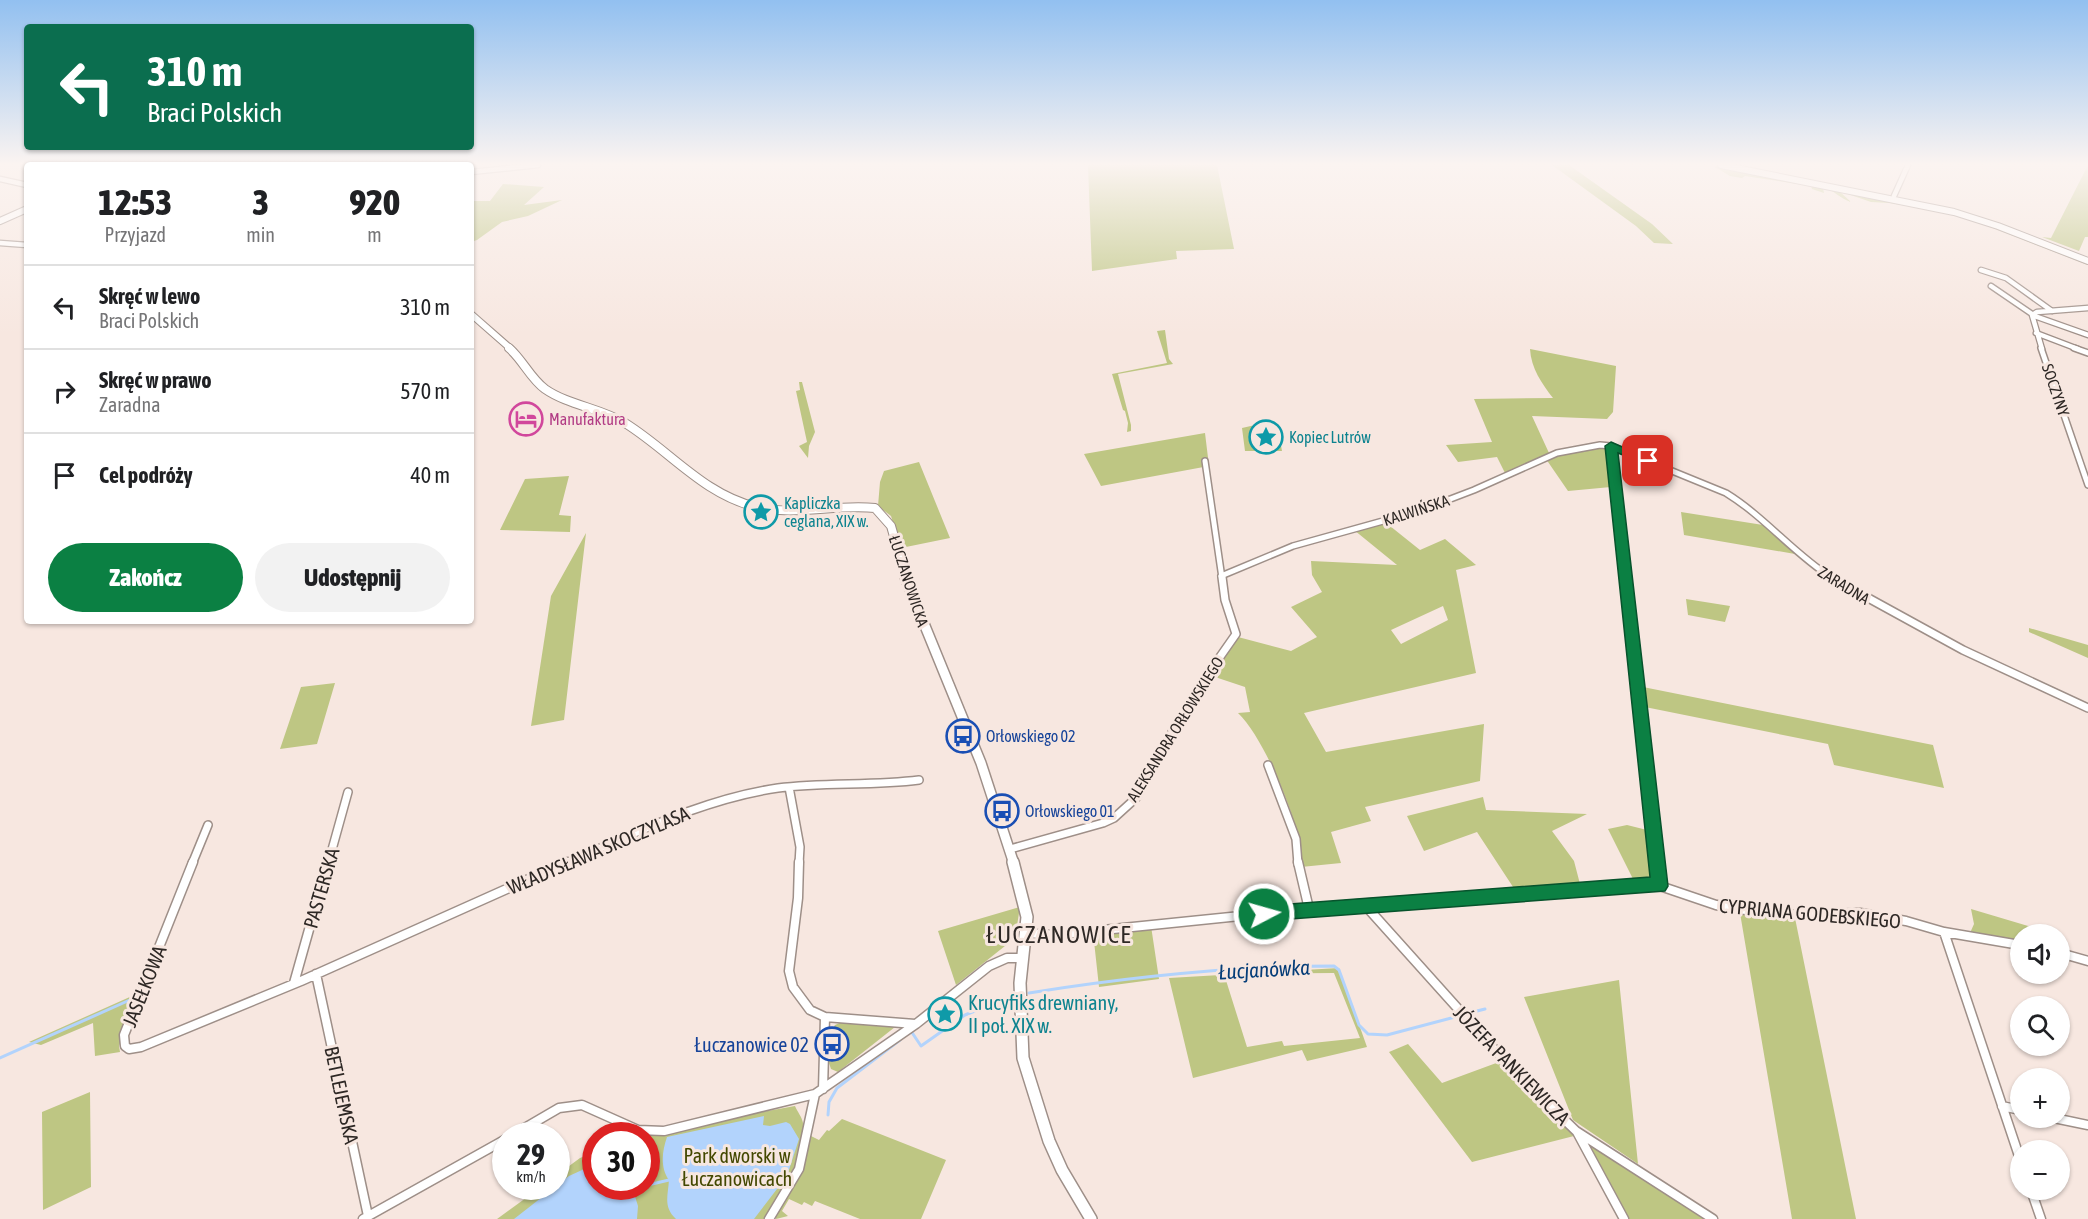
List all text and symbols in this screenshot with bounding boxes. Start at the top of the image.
text: 310 m [147,47,242,95]
icon: left [48,48,126,126]
text: Braci Polskich [147,97,282,128]
text: 12:53 [98,181,172,223]
text: 3 [252,181,269,223]
text: 920 [349,181,400,223]
text: Przyjazd [104,223,166,246]
text: min [246,223,275,246]
text: m [367,223,382,246]
text: Skręć w lewo [99,283,200,309]
icon: left [48,291,81,324]
text: 310 m [400,294,450,320]
text: Braci Polskich [99,309,199,332]
street label: SOCZYNY [2039,361,2074,419]
text: Skręć w prawo [99,367,212,393]
icon: right [48,375,81,408]
text: 570 m [400,378,450,404]
text: Zaradna [99,393,161,416]
hotel icon: Manufaktura [508,401,544,437]
place label: Manufaktura [549,410,626,428]
place icon: Kopiec Lutrów [1248,419,1284,455]
place label: Kopiec Lutrów [1289,428,1371,447]
pin [1622,435,1673,486]
icon: arrive [1631,444,1664,477]
icon: arrive [48,459,81,492]
text: Cel podróży [99,462,193,488]
text: 40 m [410,462,450,488]
street label: KALWIŃSKA [1380,490,1452,529]
place icon: Kapliczka ceglana, XIX w. [743,494,779,530]
place label: Kapliczka ceglana, XIX w. [784,494,869,531]
street label: ŁUCZANOWICKA [886,533,932,629]
button: Zakończ [48,543,243,612]
button: Udostępnij [255,543,450,612]
street label: ZARADNA [1815,562,1873,608]
street label: ALEKSANDRA ORŁOWSKIEGO [1123,653,1227,805]
bus stop icon: Orłowskiego 02 [945,718,981,754]
place label: Orłowskiego 02 [986,727,1076,746]
bus stop icon: Orłowskiego 01 [984,793,1020,829]
street label: WŁADYSŁAWA SKOCZYLASA [503,801,693,899]
place label: Orłowskiego 01 [1025,802,1115,821]
street label: PASTERSKA [299,845,343,931]
position arrow [1232,882,1296,946]
street label: CYPRIANA GODEBSKIEGO [1718,894,1902,932]
district label: ŁUCZANOWICE [986,921,1132,948]
map controls [2010,924,2070,1200]
button: sound [2010,924,2070,984]
street label: JASEŁKOWA [117,942,171,1030]
water label: Łucjanówka [1218,955,1311,983]
place label: Krucyfiks drewniany, II poł. XIX w. [968,991,1118,1037]
place icon: Krucyfiks drewniany, II poł. XIX w. [927,996,963,1032]
button: search [2010,996,2070,1056]
street label: JÓZEFA PANKIEWICZA [1449,1001,1575,1130]
bus stop icon: Łuczanowice 02 [814,1026,850,1062]
place label: Łuczanowice 02 [694,1033,809,1056]
street label: BETLEJEMSKA [320,1044,364,1146]
button: + [2010,1068,2070,1128]
speed limit sign: 30 [582,1122,660,1200]
text: 29 [517,1137,545,1171]
button: − [2010,1140,2070,1200]
park label: Park dworski w Łuczanowicach [682,1144,792,1190]
text: km/h [516,1168,546,1185]

